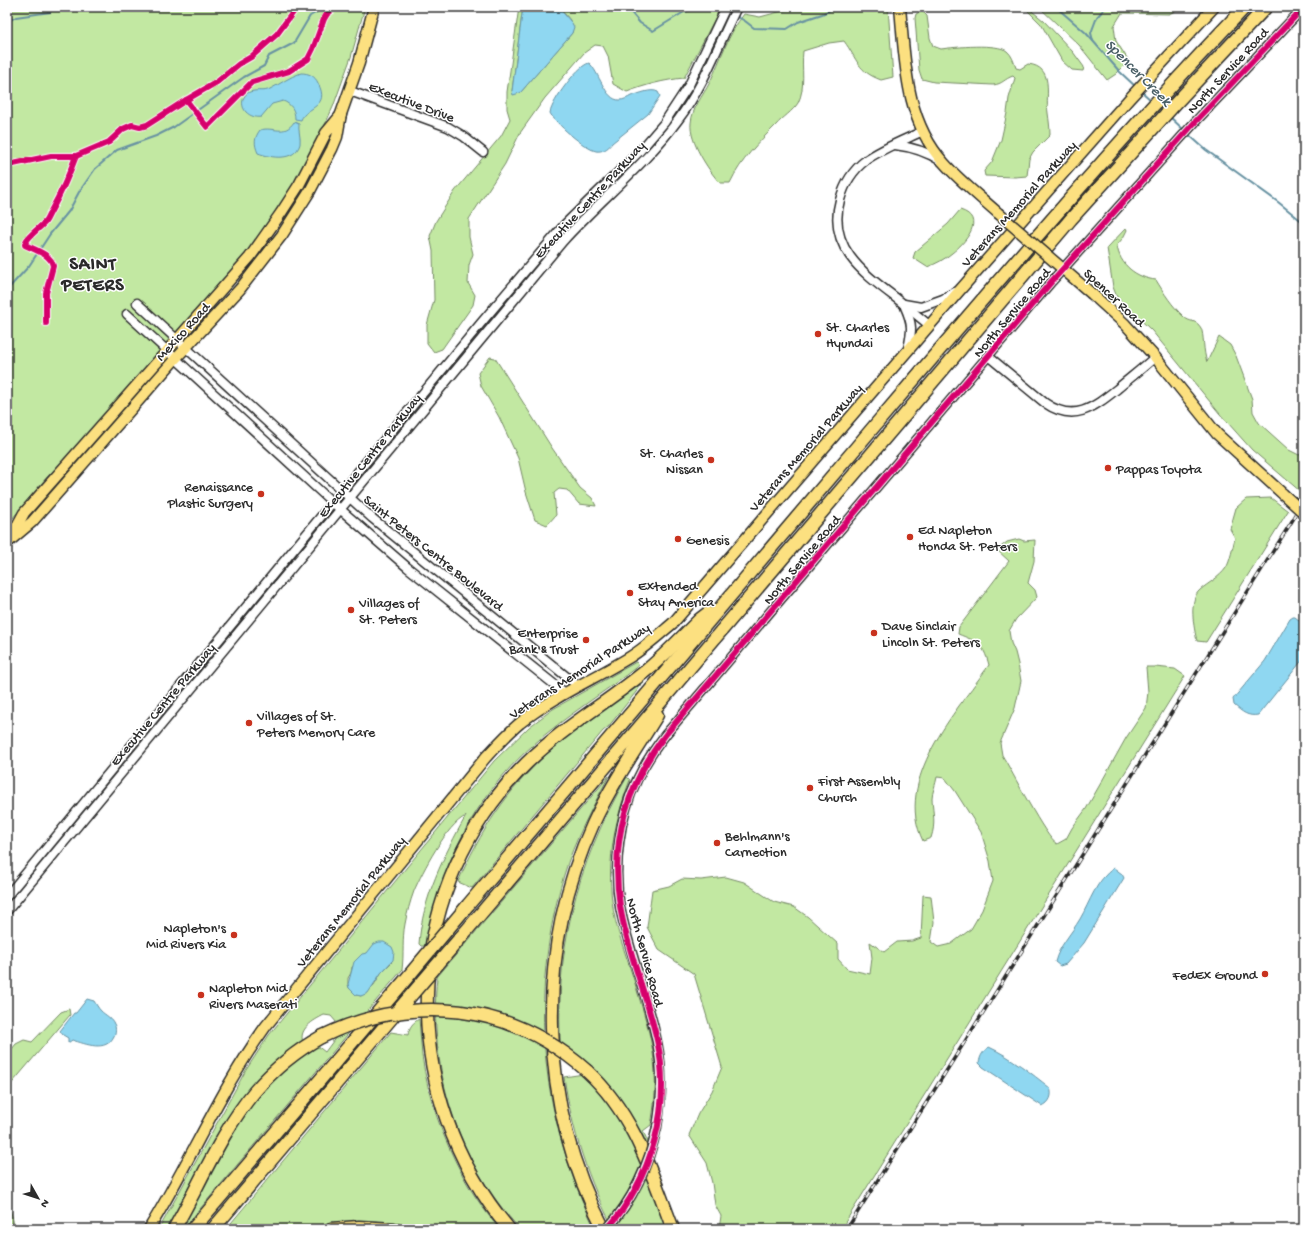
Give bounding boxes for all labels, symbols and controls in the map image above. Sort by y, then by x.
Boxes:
street label: North Service Road [1185,24,1274,118]
water label: Spencer Creek [1101,36,1175,111]
street label: Executive Drive [366,79,457,128]
street label: Executive Centre Parkway [532,138,650,263]
street label: Veterans Memorial Parkway [958,138,1081,272]
district label: SAINT PETERS [60,255,125,297]
street label: North Service Road [971,264,1056,362]
street label: Spencer Road [1079,266,1149,333]
street label: Mexico Road [153,298,216,366]
place label: St. Charles Hyundai [826,320,890,353]
marker: St. Charles Hyundai [813,329,823,339]
street label: Veterans Memorial Parkway [746,381,867,517]
street label: Executive Centre Parkway [316,391,426,522]
place label: St. Charles Nissan [640,446,704,479]
marker: St. Charles Nissan [706,455,716,465]
place label: Pappas Toyota [1115,462,1203,479]
marker: Pappas Toyota [1103,463,1113,473]
place label: Renaissance Plastic Surgery [166,480,254,513]
marker: Renaissance Plastic Surgery [256,489,266,499]
street label: Saint Peters Centre Boulevard [359,492,507,617]
street label: North Service Road [761,511,846,609]
place label: Ed Napleton Honda St. Peters [918,523,1018,556]
marker: Ed Napleton Honda St. Peters [905,532,915,542]
place label: Genesis [686,533,730,550]
marker: Genesis [673,534,683,544]
place label: Extended Stay America [638,579,715,612]
marker: Extended Stay America [625,588,635,598]
place label: Villages of St. Peters [358,596,421,629]
marker: Villages of St. Peters [346,605,356,615]
place label: Dave Sinclair Lincoln St. Peters [881,619,981,652]
street label: Veterans Memorial Parkway [506,620,654,725]
place label: Enterprise Bank & Trust [508,626,579,659]
marker: Dave Sinclair Lincoln St. Peters [869,628,879,638]
marker: Enterprise Bank & Trust [581,635,591,645]
street label: Executive Centre Parkway [108,641,220,770]
place label: Villages of St. Peters Memory Care [256,709,376,742]
marker: Villages of St. Peters Memory Care [244,718,254,728]
place label: First Assembly Church [817,774,901,807]
marker: First Assembly Church [805,783,815,793]
place label: Behlmann's Carnection [724,829,791,862]
street label: Veterans Memorial Parkway [293,833,410,973]
marker: Behlmann's Carnection [712,838,722,848]
street label: North Service Road [621,897,667,1011]
place label: Napleton's Mid Rivers Kia [146,921,227,954]
marker: Napleton's Mid Rivers Kia [229,930,239,940]
place label: FedEx Ground [1172,968,1259,985]
marker: FedEx Ground [1260,969,1270,979]
place label: Napleton Mid Rivers Maserati [209,981,298,1014]
marker: Napleton Mid Rivers Maserati [196,990,206,1000]
north arrow [18,1178,58,1218]
text: N [37,1196,51,1210]

